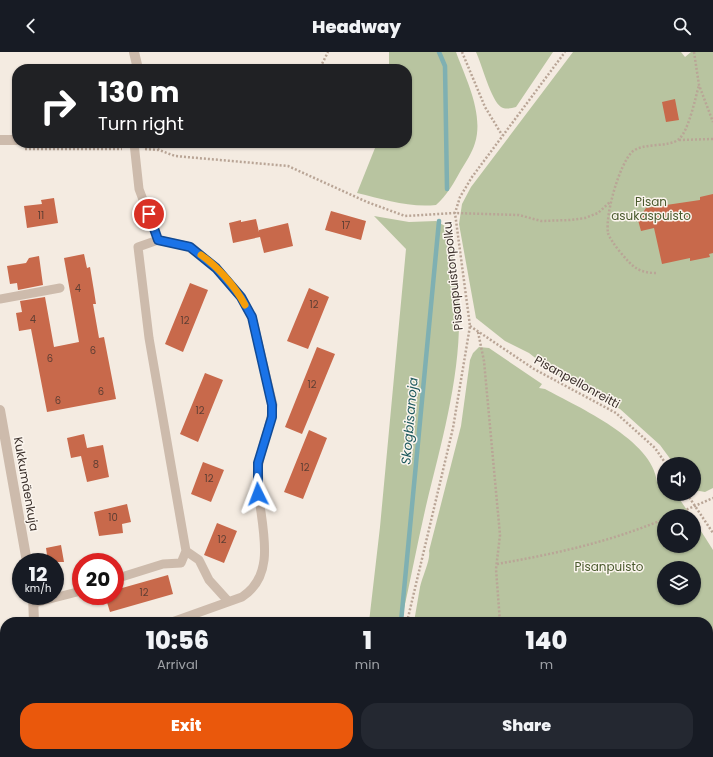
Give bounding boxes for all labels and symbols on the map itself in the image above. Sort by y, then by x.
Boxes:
park label: Pisan asukaspuisto [611,193,691,224]
pin [132,197,166,231]
house number: 11 [38,208,44,223]
house number: 17 [342,218,351,233]
street label: Pisanpuistonpolku [438,221,467,331]
house number: 4 [75,281,81,296]
house number: 12 [310,297,319,312]
house number: 4 [30,312,36,327]
house number: 12 [181,313,190,328]
house number: 6 [90,343,96,358]
house number: 6 [47,351,53,366]
street label: Pisanpellonreitti [531,351,623,412]
water label: Skogbisanoja [396,376,423,466]
house number: 12 [308,377,317,392]
house number: 6 [98,384,104,399]
house number: 6 [55,393,61,408]
house number: 12 [196,403,205,418]
street label: Kukkumäenkuja [10,435,43,532]
house number: 8 [93,457,99,472]
house number: 12 [301,460,310,475]
house number: 12 [205,471,214,486]
position arrow [237,473,279,515]
house number: 10 [108,510,118,525]
house number: 12 [218,532,227,547]
speed limit sign: 20 [72,553,124,605]
park label: Pisanpuisto [574,558,644,575]
house number: 12 [140,585,149,600]

